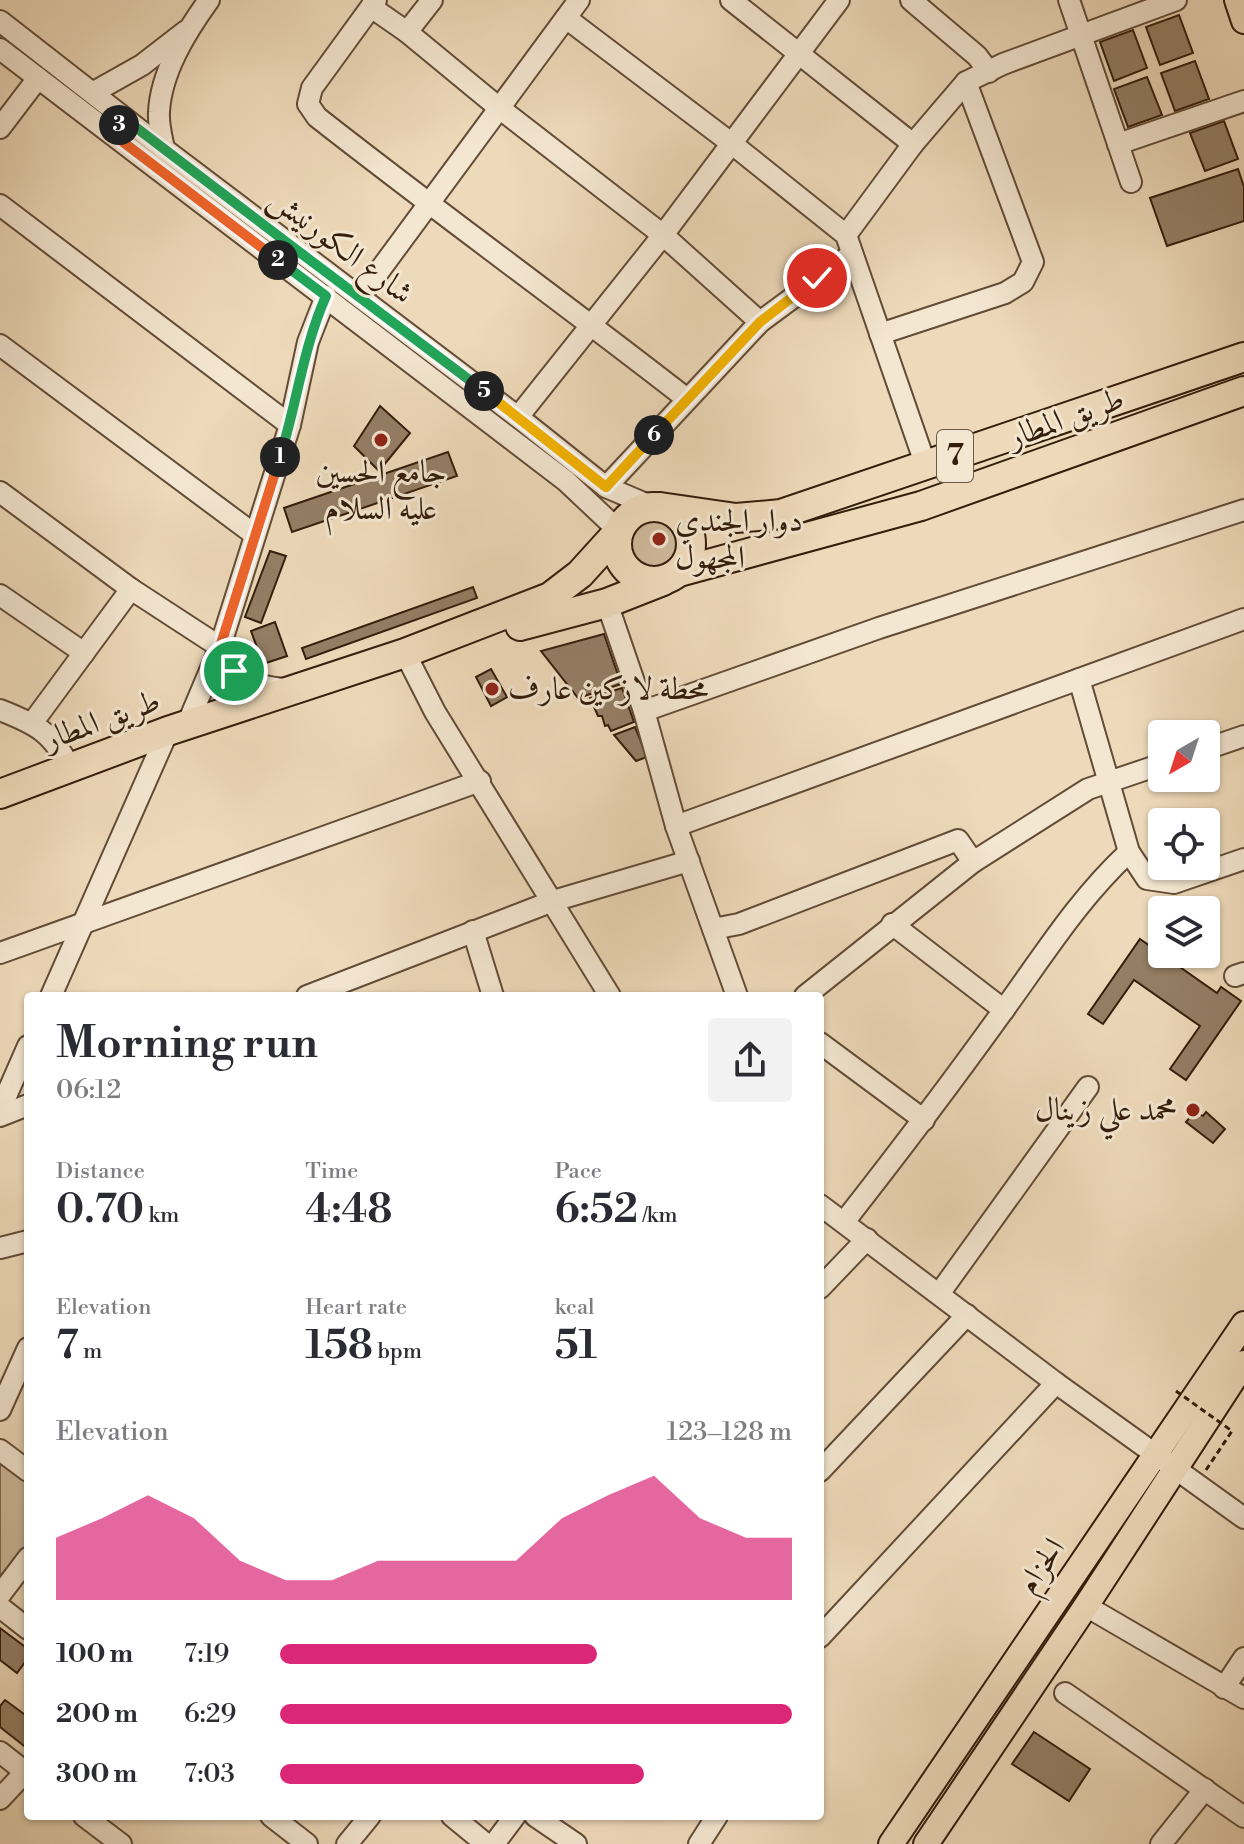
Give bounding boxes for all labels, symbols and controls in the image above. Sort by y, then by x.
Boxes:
pin: 3 [99,105,139,145]
text: 3 [112,111,126,138]
street label: شارع الكورنيش [257,179,421,318]
pin: 2 [258,240,298,280]
pin [783,244,851,312]
text: 2 [271,246,285,273]
icon: check [795,256,839,300]
pin: 5 [464,371,504,411]
text: 5 [477,377,491,404]
street label: طريق المطار [999,378,1130,459]
pin: 6 [634,415,674,455]
text: 6 [647,421,661,448]
road number: 7 [937,430,973,482]
marker: جامع الحسين عليه السلام [372,431,390,449]
pin: 1 [260,437,300,477]
text: 1 [275,443,285,470]
place label: جامع الحسين عليه السلام [315,452,447,536]
place label: دوار الجندي المجهول [675,501,803,578]
marker: دوار الجندي المجهول [650,530,668,548]
pin [200,637,268,705]
icon: arrive [212,649,256,693]
place label: محطة لازكين عارف [508,669,708,709]
street label: طريق المطار [35,680,166,761]
marker: محطة لازكين عارف [483,680,501,698]
north arrow [1148,720,1220,792]
map controls [1148,720,1220,968]
button: locate [1148,808,1220,880]
button: layers [1148,896,1220,968]
text: Morning run [56,1016,318,1071]
button: share [708,1018,792,1102]
text: 06:12 [56,1074,121,1106]
place label: محمد علي زينال [1035,1090,1177,1140]
marker: محمد علي زينال [1184,1101,1202,1119]
text: Distance [56,1158,145,1185]
text: Time [305,1158,358,1185]
text: Pace [555,1158,602,1185]
text: 0.70 [56,1185,144,1235]
text: 4:48 [305,1185,392,1235]
text: 6:52 [555,1185,638,1235]
text: km [144,1202,179,1229]
text: /km [638,1202,678,1229]
text: Elevation [56,1294,151,1321]
text: Heart rate [305,1294,407,1321]
text: kcal [555,1294,595,1321]
text: 7 [56,1321,78,1371]
text: 158 [305,1321,373,1371]
text: 51 [555,1321,597,1371]
text: m [78,1338,102,1365]
text: bpm [373,1338,422,1365]
text: Elevation [56,1416,169,1448]
text: 123–128 m [666,1416,792,1448]
street label: الحزام [1008,1530,1080,1606]
text: 100 m [56,1638,133,1670]
text: 7:19 [184,1638,229,1670]
text: 200 m [56,1698,138,1730]
text: 6:29 [184,1698,236,1730]
text: 300 m [56,1758,137,1790]
text: 7:03 [184,1758,235,1790]

